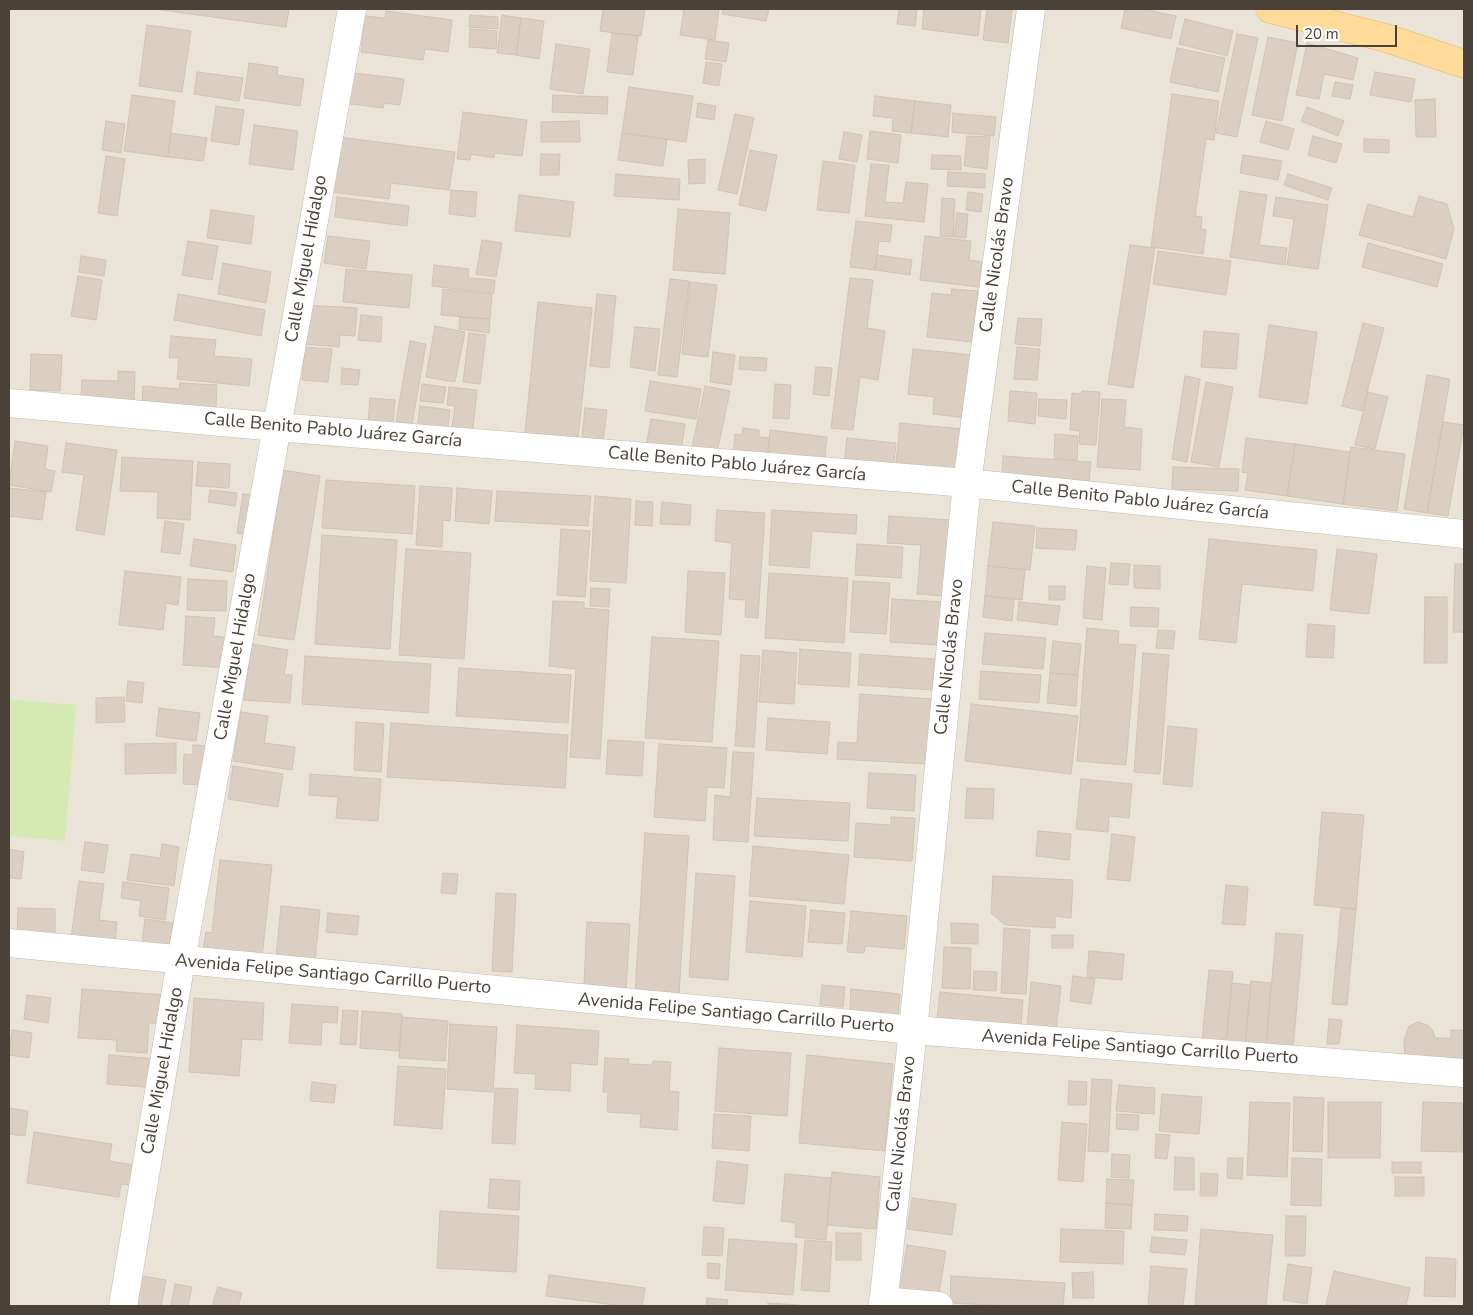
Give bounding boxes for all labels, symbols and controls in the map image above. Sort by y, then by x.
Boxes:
scale bar [1298,15,1399,47]
text: 20 m [1304,24,1339,44]
street label: Calle Miguel Hidalgo [282,174,332,344]
street label: Calle Nicolás Bravo [976,176,1020,334]
street label: Calle Benito Pablo Juárez García [203,409,463,453]
street label: Calle Benito Pablo Juárez García [607,443,867,487]
street label: Calle Benito Pablo Juárez García [1010,477,1270,525]
street label: Calle Miguel Hidalgo [211,572,261,742]
street label: Calle Nicolás Bravo [931,578,969,736]
street label: Avenida Felipe Santiago Carrillo Puerto [174,950,492,1000]
street label: Calle Miguel Hidalgo [138,986,188,1156]
street label: Avenida Felipe Santiago Carrillo Puerto [577,989,895,1039]
street label: Avenida Felipe Santiago Carrillo Puerto [981,1026,1299,1070]
street label: Calle Nicolás Bravo [883,1055,921,1213]

